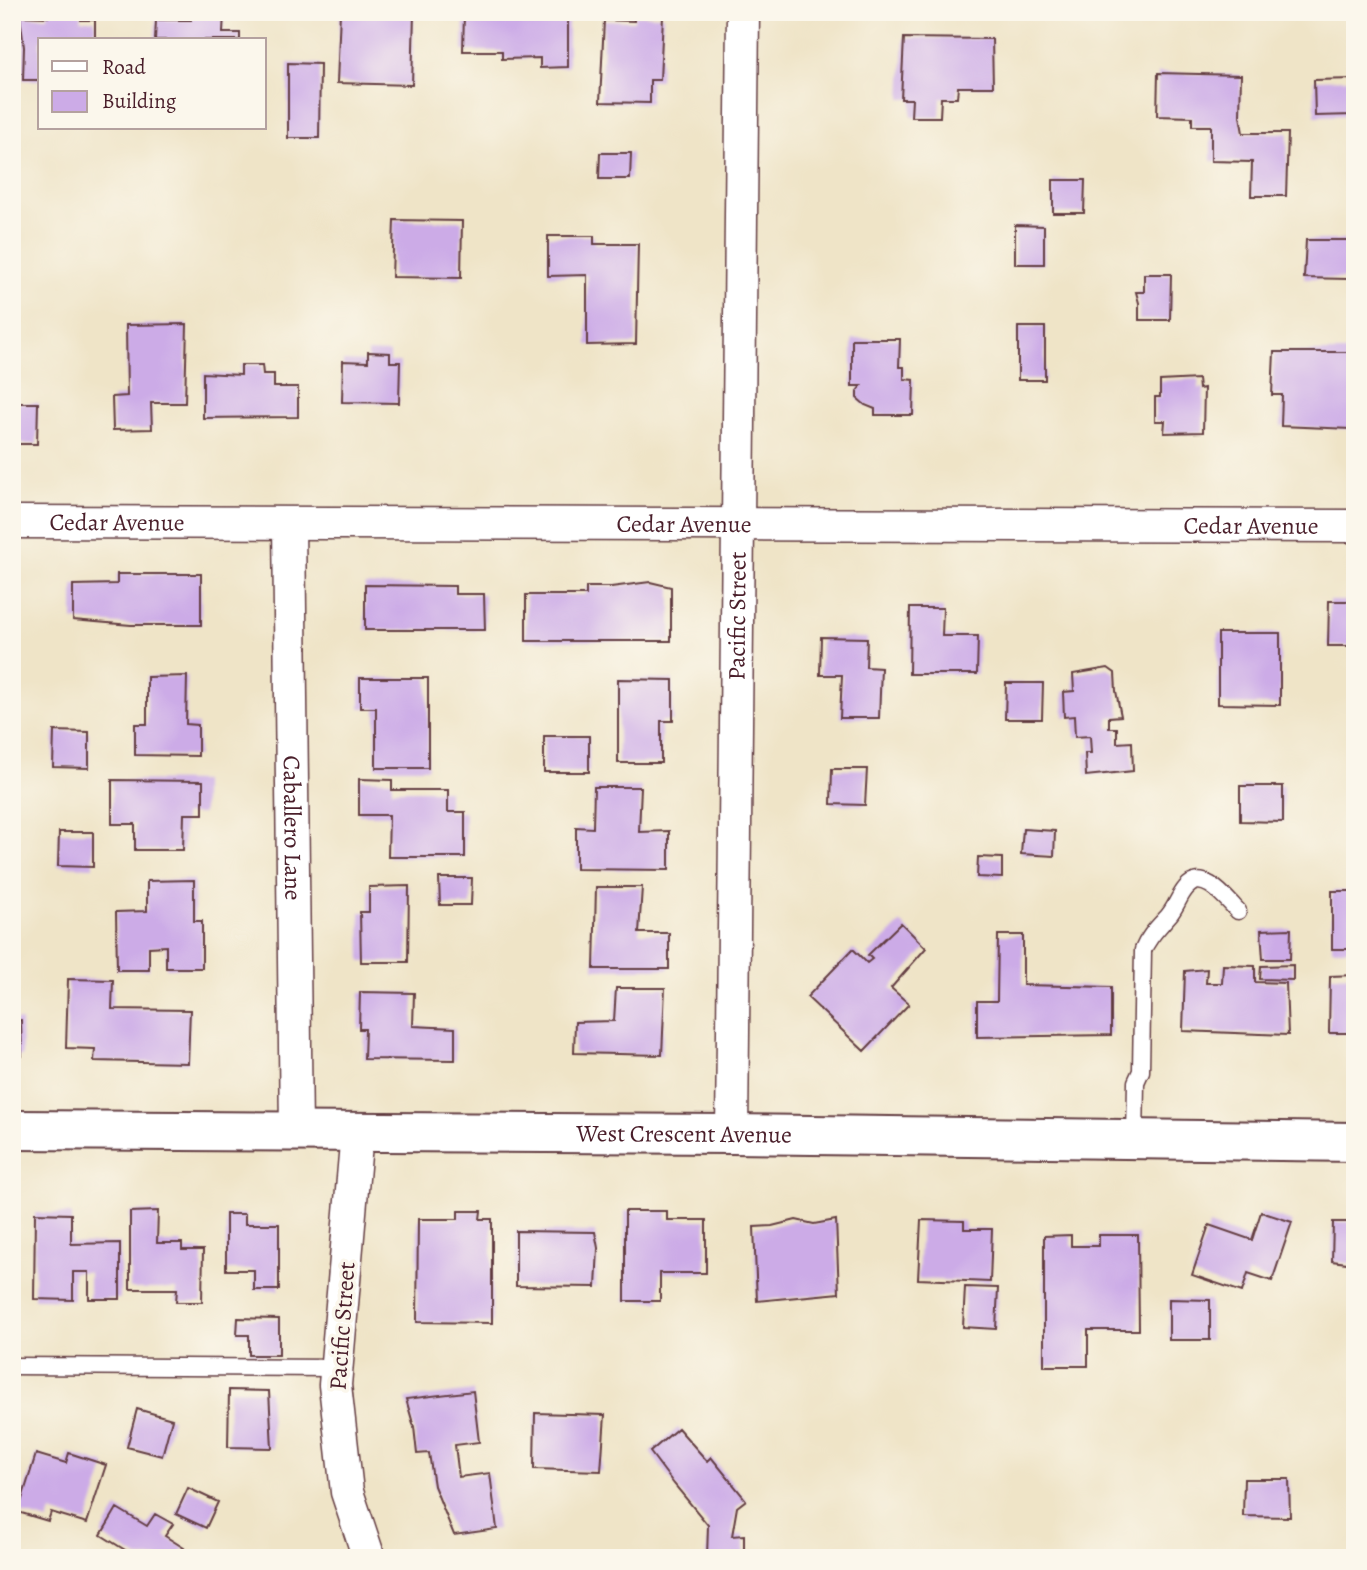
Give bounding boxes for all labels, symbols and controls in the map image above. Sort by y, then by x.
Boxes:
legend [38,38,266,130]
text: Road [102,53,146,81]
text: Building [102,87,177,115]
street label: Cedar Avenue [50,506,184,539]
street label: Cedar Avenue [617,508,751,540]
street label: Cedar Avenue [1184,509,1318,542]
street label: Pacific Street [720,551,754,681]
street label: Caballero Lane [276,755,309,901]
street label: West Crescent Avenue [575,1117,792,1151]
street label: Pacific Street [322,1261,362,1391]

